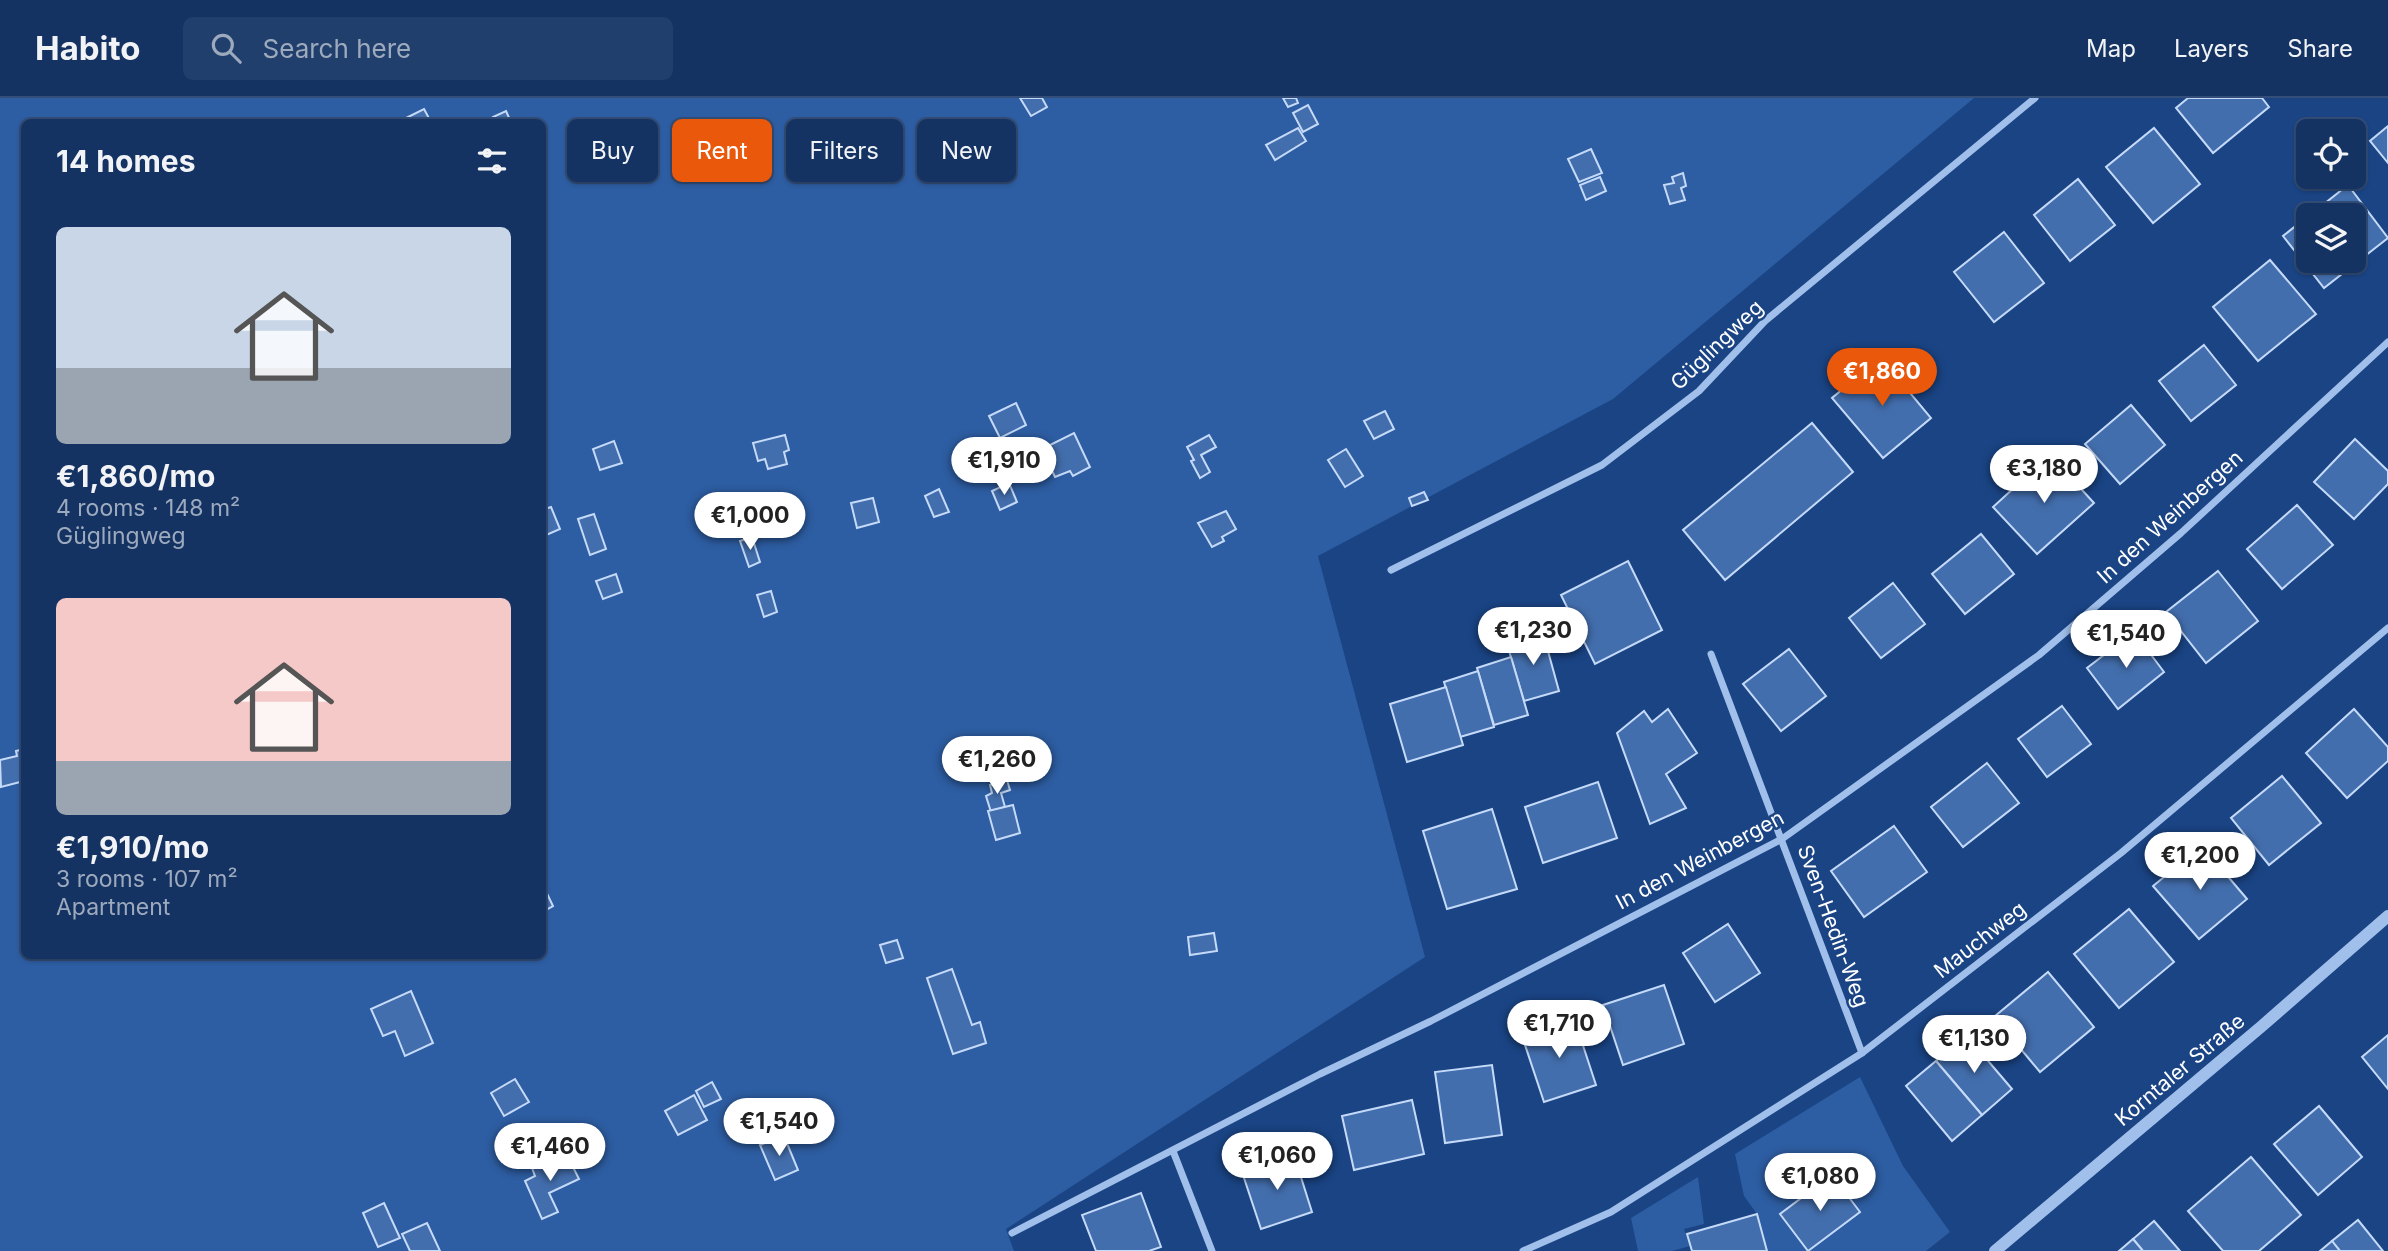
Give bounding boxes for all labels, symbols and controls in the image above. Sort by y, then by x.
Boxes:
search box [183,17,673,80]
text: Habito [35,28,141,68]
icon: search [207,29,245,67]
text: Search here [263,33,411,64]
text: Map [2086,34,2136,63]
text: Layers [2174,34,2249,63]
text: Share [2287,34,2353,63]
chip: Buy [567,119,658,182]
chip: Rent [672,119,772,182]
chip: Filters [786,119,903,182]
chip: New [917,119,1016,182]
map controls [2296,119,2366,273]
button: locate [2296,119,2366,189]
icon: filters [473,142,511,180]
text: 14 homes [56,143,195,179]
button: layers [2296,203,2366,273]
icon: home [221,273,347,399]
street label: Güglingweg [1665,295,1768,395]
pin: €1,860 [1825,348,1939,408]
text: €1,860 [1843,357,1921,385]
pin: €1,910 [947,438,1061,497]
street label: In den Weinbergen [2092,445,2247,588]
text: €1,910 [967,446,1041,474]
pin: €3,180 [1987,446,2101,505]
text: €3,180 [2006,454,2082,482]
text: €1,860/mo [56,458,215,494]
pin: €1,000 [693,492,807,552]
text: 4 rooms · 148 m² [56,494,240,522]
text: €1,000 [710,501,790,529]
text: Güglingweg [56,522,186,550]
pin: €1,230 [1476,608,1590,667]
pin: €1,540 [2069,610,2183,670]
text: €1,230 [1494,616,1572,644]
text: €1,540 [2087,619,2165,647]
icon: home [221,644,347,770]
pin: €1,260 [940,736,1054,796]
text: €1,260 [958,745,1036,773]
street label: In den Weinbergen [1611,805,1788,914]
text: €1,910/mo [56,829,209,865]
pin: €1,200 [2143,832,2257,892]
street label: Sven-Hedin-Weg [1793,841,1874,1010]
text: €1,200 [2161,841,2239,869]
text: 3 rooms · 107 m² [56,865,238,893]
text: Apartment [56,893,170,921]
street label: Mauchweg [1929,896,2031,983]
pin: €1,710 [1502,1000,1616,1060]
street label: Korntaler Straße [2110,1008,2250,1131]
text: €1,710 [1523,1009,1595,1037]
pin: €1,130 [1917,1016,2031,1075]
text: €1,130 [1938,1024,2010,1052]
pin: €1,540 [722,1098,836,1158]
text: €1,540 [740,1107,818,1135]
pin: €1,460 [493,1124,607,1183]
text: €1,460 [510,1132,590,1160]
pin: €1,060 [1220,1132,1334,1192]
text: €1,060 [1238,1141,1316,1169]
pin: €1,080 [1763,1154,1877,1213]
text: €1,080 [1781,1162,1859,1190]

